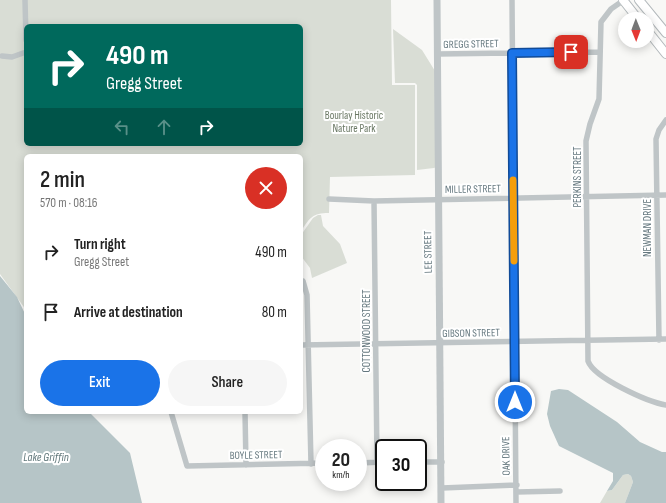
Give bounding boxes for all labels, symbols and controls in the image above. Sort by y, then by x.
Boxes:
north arrow [618,12,654,48]
map controls [618,12,654,48]
pin [554,35,588,69]
street label: GREGG STREET [443,37,499,51]
text: 490 m [106,39,169,72]
icon: right [40,40,92,92]
icon: arrive [560,41,582,63]
text: Gregg Street [106,73,182,94]
park label: Bourlay Historic Nature Park [325,109,383,135]
icon: left [111,116,133,138]
icon: ahead [153,116,175,138]
icon: right [195,116,217,138]
street label: PERKINS STREET [571,146,584,208]
text: 2 min [40,165,85,194]
button: close [245,167,287,209]
street label: MILLER STREET [445,182,502,196]
text: 570 m · 08:16 [40,195,97,211]
street label: NEWMAN DRIVE [641,199,654,257]
street label: LEE STREET [421,230,435,273]
text: Turn right [74,235,126,254]
icon: right [40,241,62,263]
text: 490 m [255,243,287,262]
text: Gregg Street [74,254,129,270]
street label: COTTONWOOD STREET [360,289,373,373]
icon: arrive [40,301,62,323]
text: Arrive at destination [74,303,183,322]
text: 80 m [262,303,287,322]
street label: GIBSON STREET [442,326,501,340]
button: Exit [40,360,160,406]
button: Share [168,360,287,406]
position arrow [494,381,536,423]
street label: OAK DRIVE [499,436,513,476]
speed limit sign: 30 [375,439,427,491]
street label: BOYLE STREET [229,448,283,462]
text: 20 [332,448,350,472]
water label: Lake Griffin [23,450,69,465]
text: km/h [332,469,350,481]

